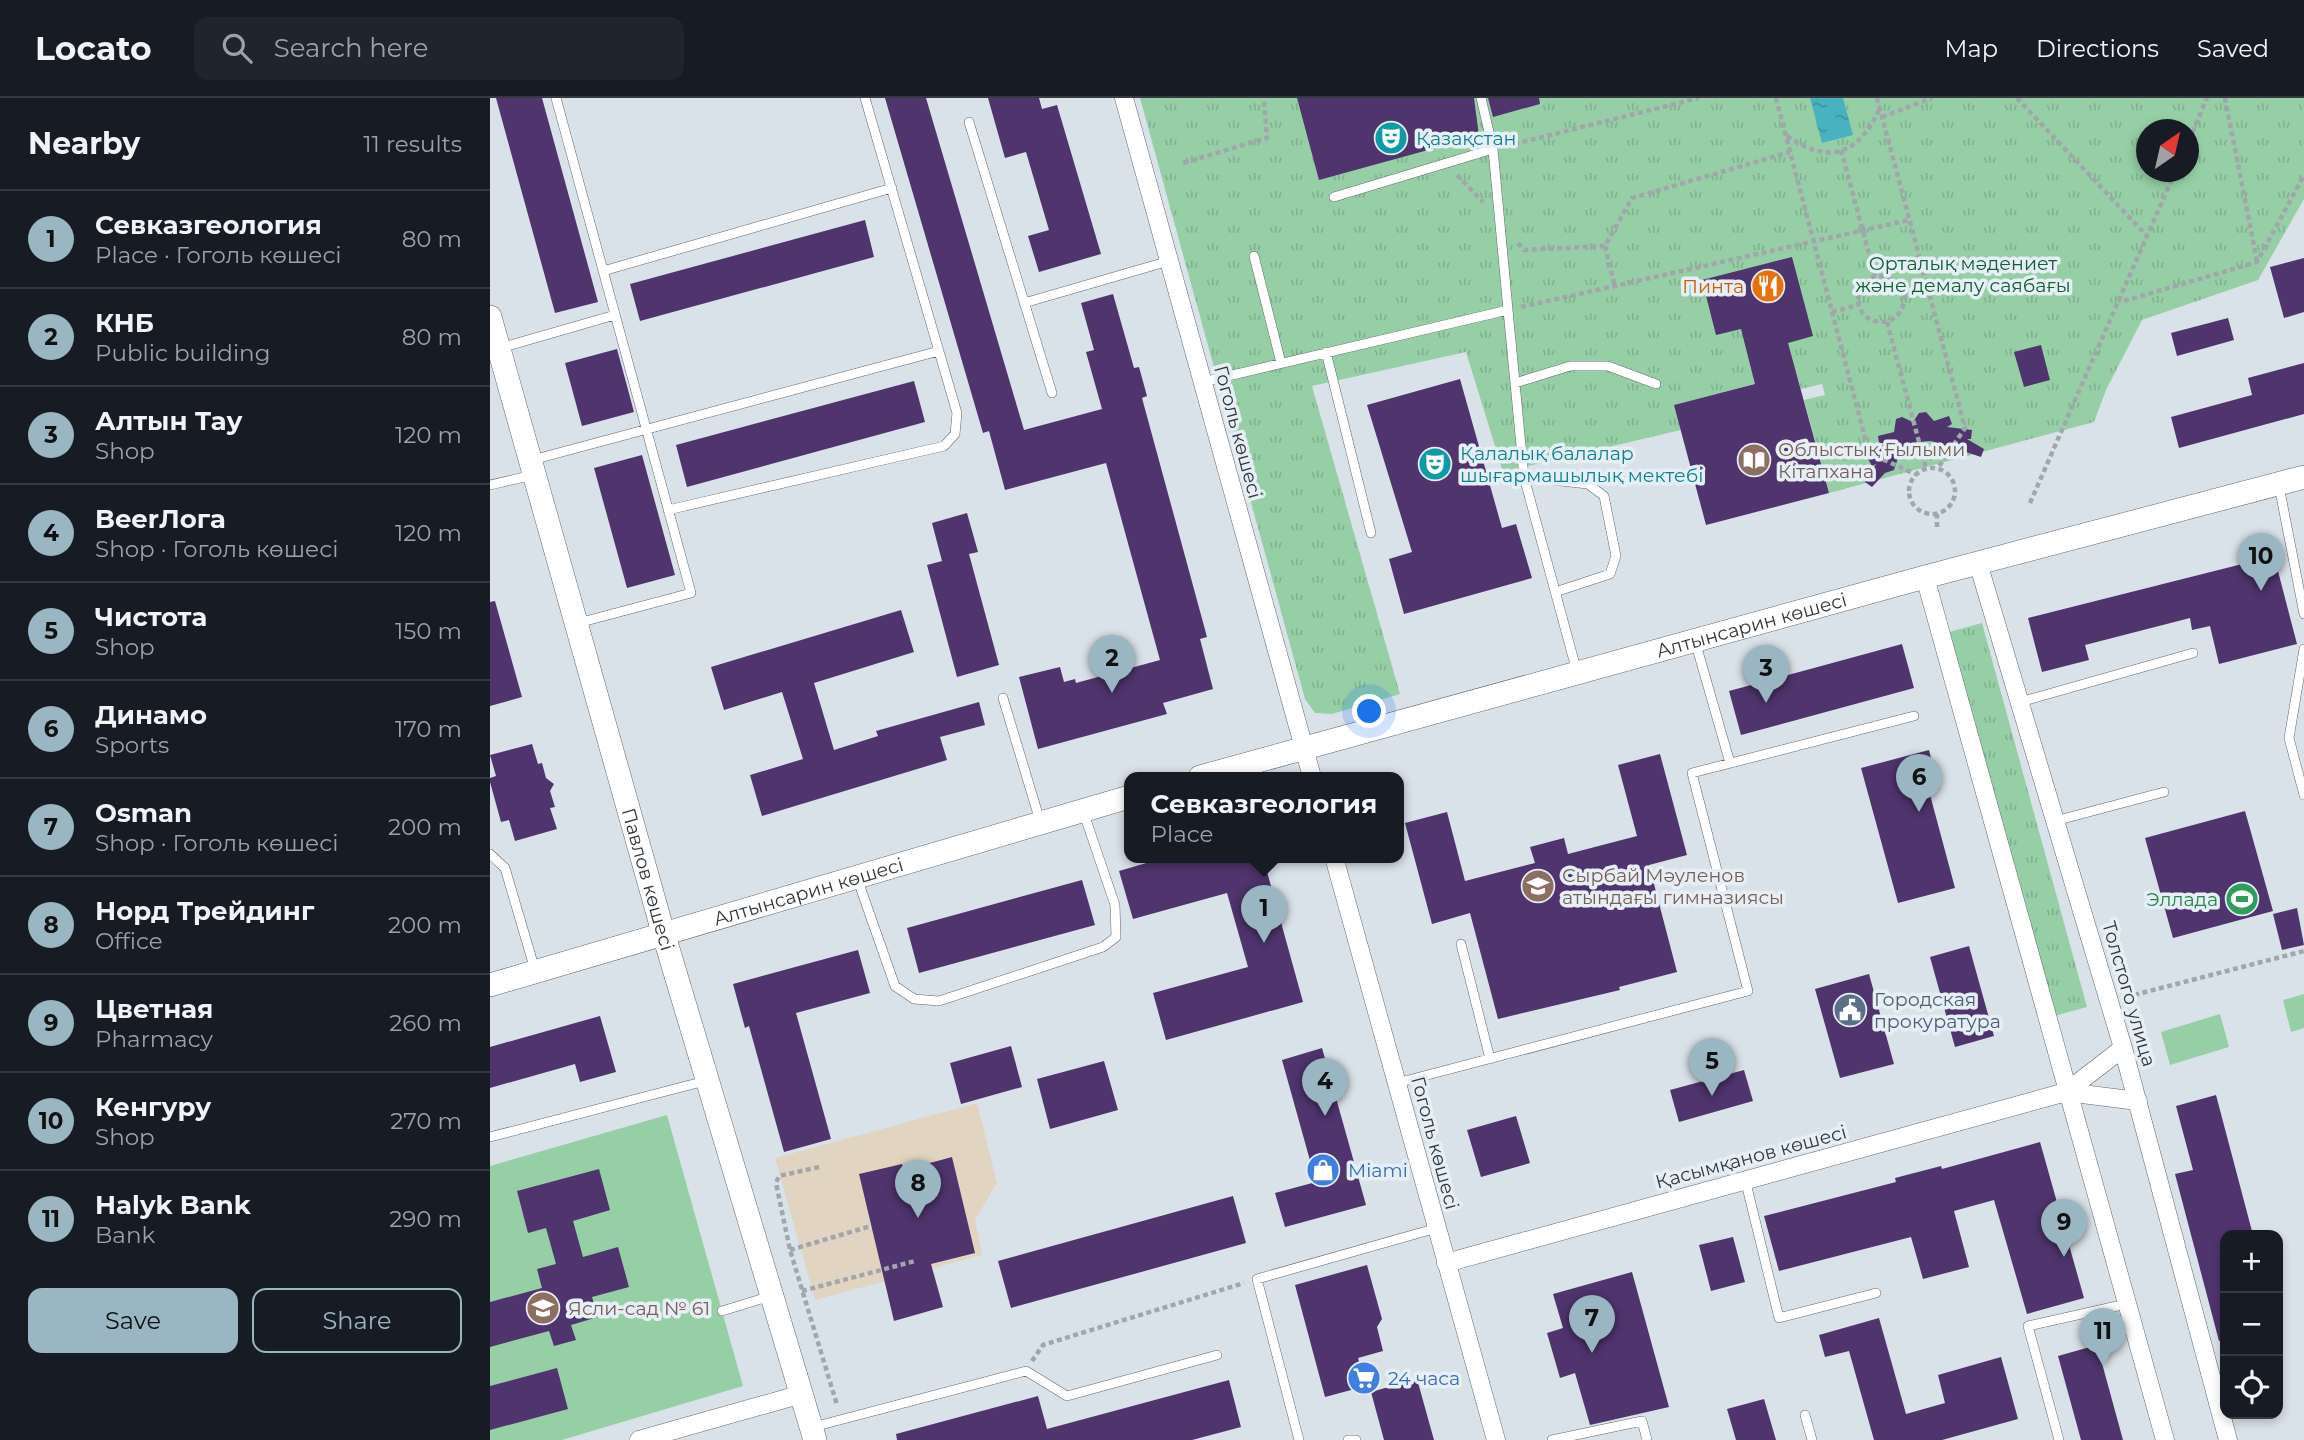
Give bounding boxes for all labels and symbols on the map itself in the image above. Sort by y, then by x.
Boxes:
theatre icon: Қазақстан [1372,119,1410,157]
north arrow [2136,119,2199,182]
place label: Қазақстан [1416,127,1516,150]
park label: Орталық мәдениет және демалу саябағы [1855,252,2071,297]
restaurant icon: Пинта [1749,267,1787,305]
place label: Пинта [1682,275,1744,298]
street label: Гоголь көшесі [1209,363,1267,501]
place label: Облыстық Ғылыми Кітапхана [1778,438,1965,483]
library icon: Облыстық Ғылыми Кітапхана [1735,441,1773,479]
place label: Қалалық балалар шығармашылық мектебі [1460,442,1703,487]
theatre icon: Қалалық балалар шығармашылық мектебі [1416,445,1454,483]
pin: 10 [2238,533,2284,591]
street label: Алтынсарин көшесі [1654,588,1849,662]
pin: 2 [1089,635,1135,693]
pin: 3 [1743,645,1789,703]
your location [1352,694,1386,728]
pin: 6 [1896,754,1942,812]
street label: Павлов көшесі [617,805,679,953]
street label: Алтынсарин көшесі [711,852,906,930]
place label: Сырбай Мәуленов атындағы гимназиясы [1562,864,1784,909]
school or university icon: Сырбай Мәуленов атындағы гимназиясы [1519,867,1557,905]
sports icon: Эллада [2223,880,2261,918]
pin: 1 [1241,885,1287,943]
place label: Эллада [2146,888,2218,911]
street label: Толстого улица [2097,919,2161,1069]
place label: Городская прокуратура [1874,988,2001,1033]
public building icon: Городская прокуратура [1831,991,1869,1029]
pin: 5 [1689,1038,1735,1096]
pin: 4 [1302,1058,1348,1116]
street label: Гоголь көшесі [1406,1074,1464,1212]
street label: Қасымқанов көшесі [1653,1120,1849,1194]
shop icon: Miami [1304,1151,1342,1189]
place label: Miami [1348,1159,1408,1182]
pin: 8 [895,1160,941,1218]
pin: 9 [2041,1199,2087,1257]
school or university icon: Ясли-сад № 61 [524,1289,562,1327]
pin: 7 [1569,1295,1615,1353]
place label: Ясли-сад № 61 [568,1297,710,1320]
pin: 11 [2080,1308,2126,1366]
supermarket icon: 24 часа [1345,1359,1383,1397]
place label: 24 часа [1388,1367,1460,1390]

